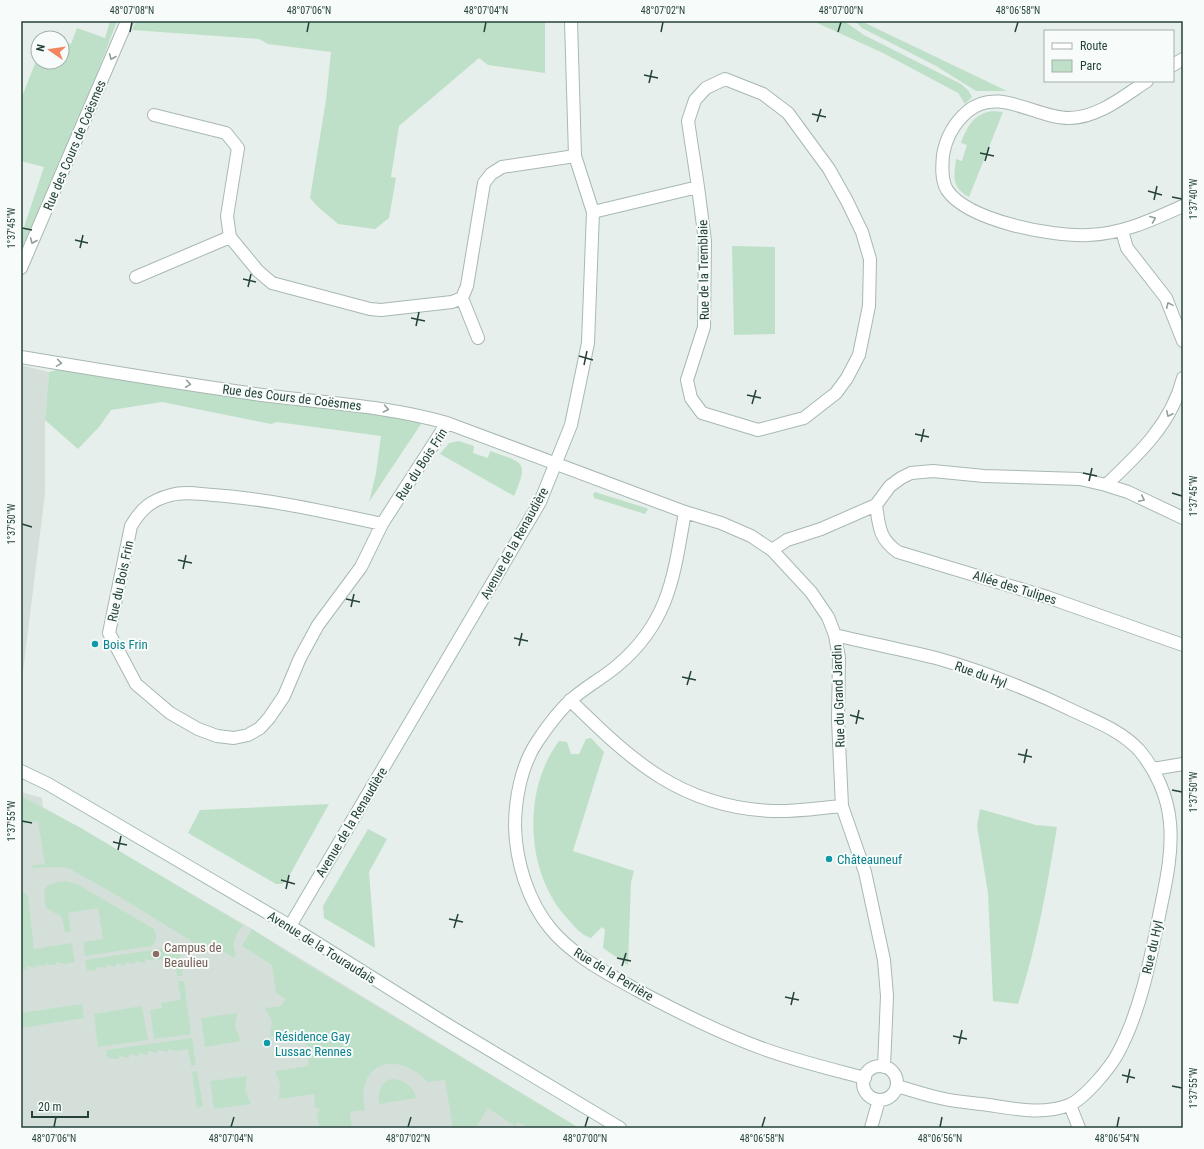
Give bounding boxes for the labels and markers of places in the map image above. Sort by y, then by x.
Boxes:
place label: Bois Frin [103,637,148,652]
marker: Bois Frin [90,639,100,649]
place label: Châteauneuf [837,852,902,867]
marker: Châteauneuf [824,854,834,864]
place label: Campus de Beaulieu [164,940,222,970]
marker: Campus de Beaulieu [151,949,161,959]
place label: Résidence Gay Lussac Rennes [275,1029,352,1059]
marker: Résidence Gay Lussac Rennes [262,1038,272,1048]

